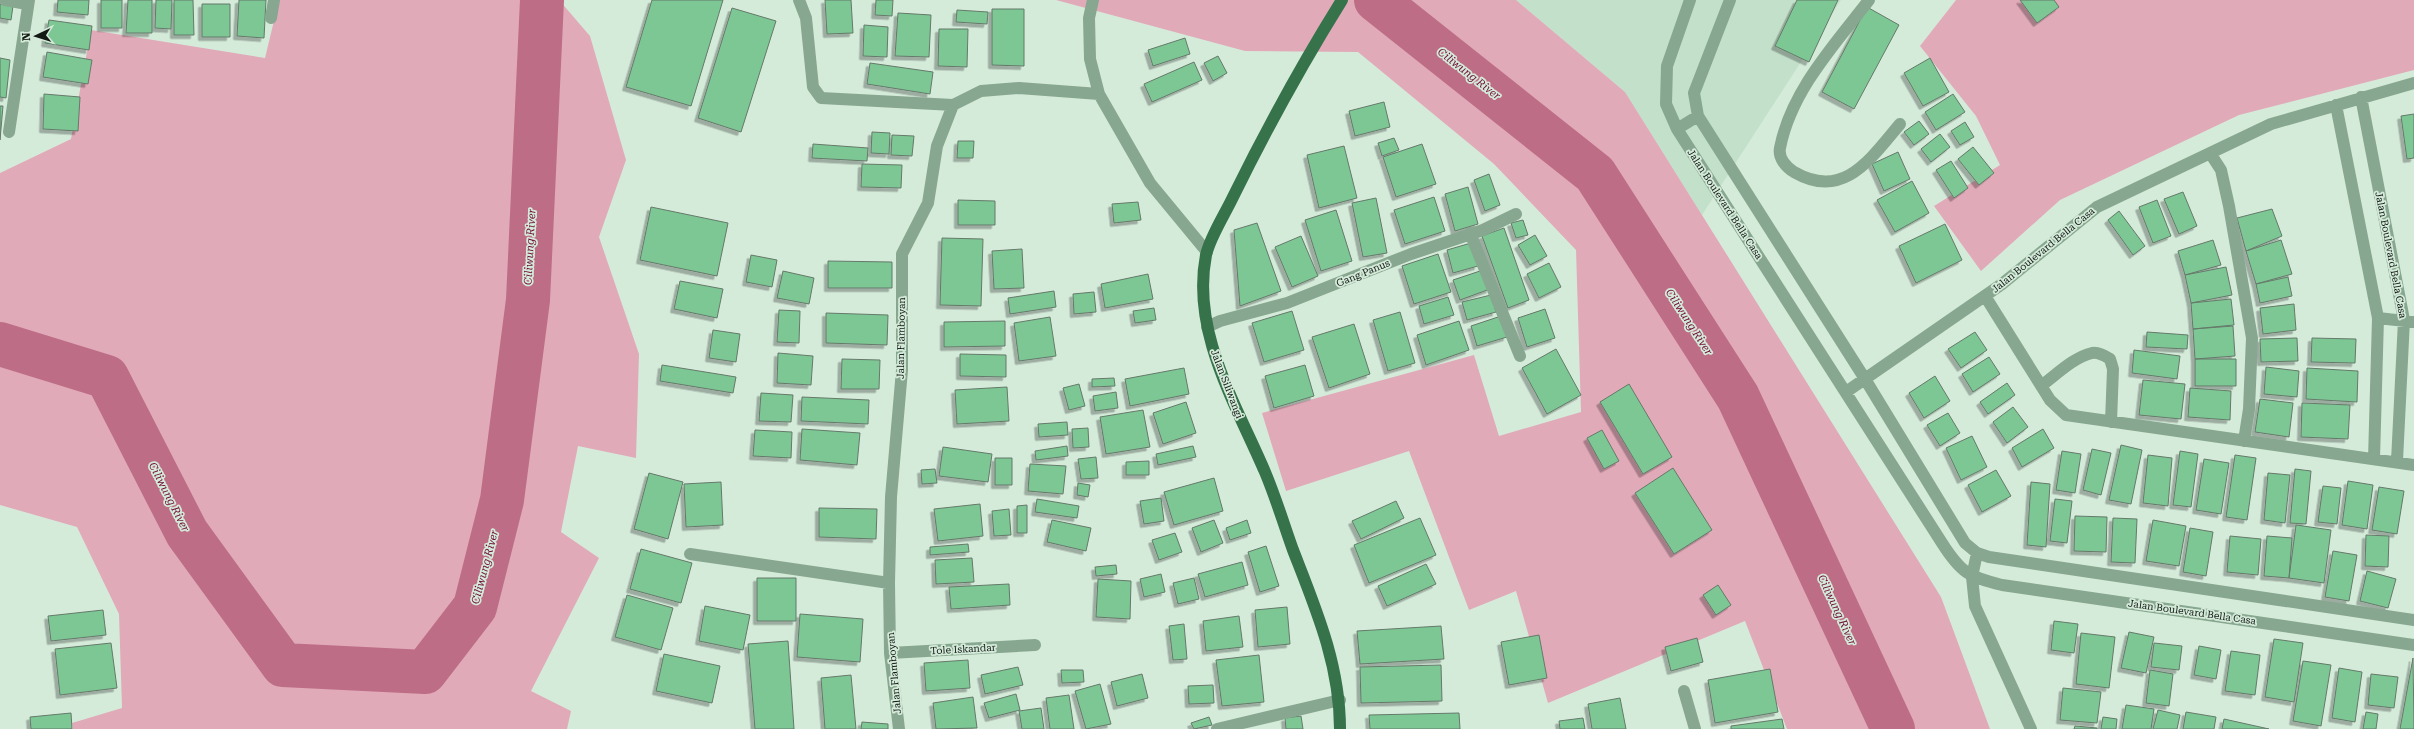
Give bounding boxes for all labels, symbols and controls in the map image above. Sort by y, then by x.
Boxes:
north arrow [16,16,56,56]
text: N [20,31,33,41]
water label: Ciliwung River [1435,45,1503,103]
street label: Jalan Boulevard Bella Casa [1685,147,1765,262]
street label: Jalan Boulevard Bella Casa [2373,191,2409,320]
street label: Jalan Boulevard Bella Casa [1989,205,2097,295]
water label: Ciliwung River [522,208,539,285]
street label: Gang Panus [1335,257,1392,289]
water label: Ciliwung River [1663,287,1715,358]
street label: Jalan Flamboyan [895,296,907,379]
street label: Jalan Siliwangi [1209,348,1245,420]
water label: Ciliwung River [146,460,192,534]
water label: Ciliwung River [469,528,501,605]
water label: Ciliwung River [1815,573,1859,648]
street label: Jalan Boulevard Bella Casa [2127,598,2257,626]
street label: Jalan Flamboyan [885,631,903,714]
street label: Tole Iskandar [930,642,996,656]

